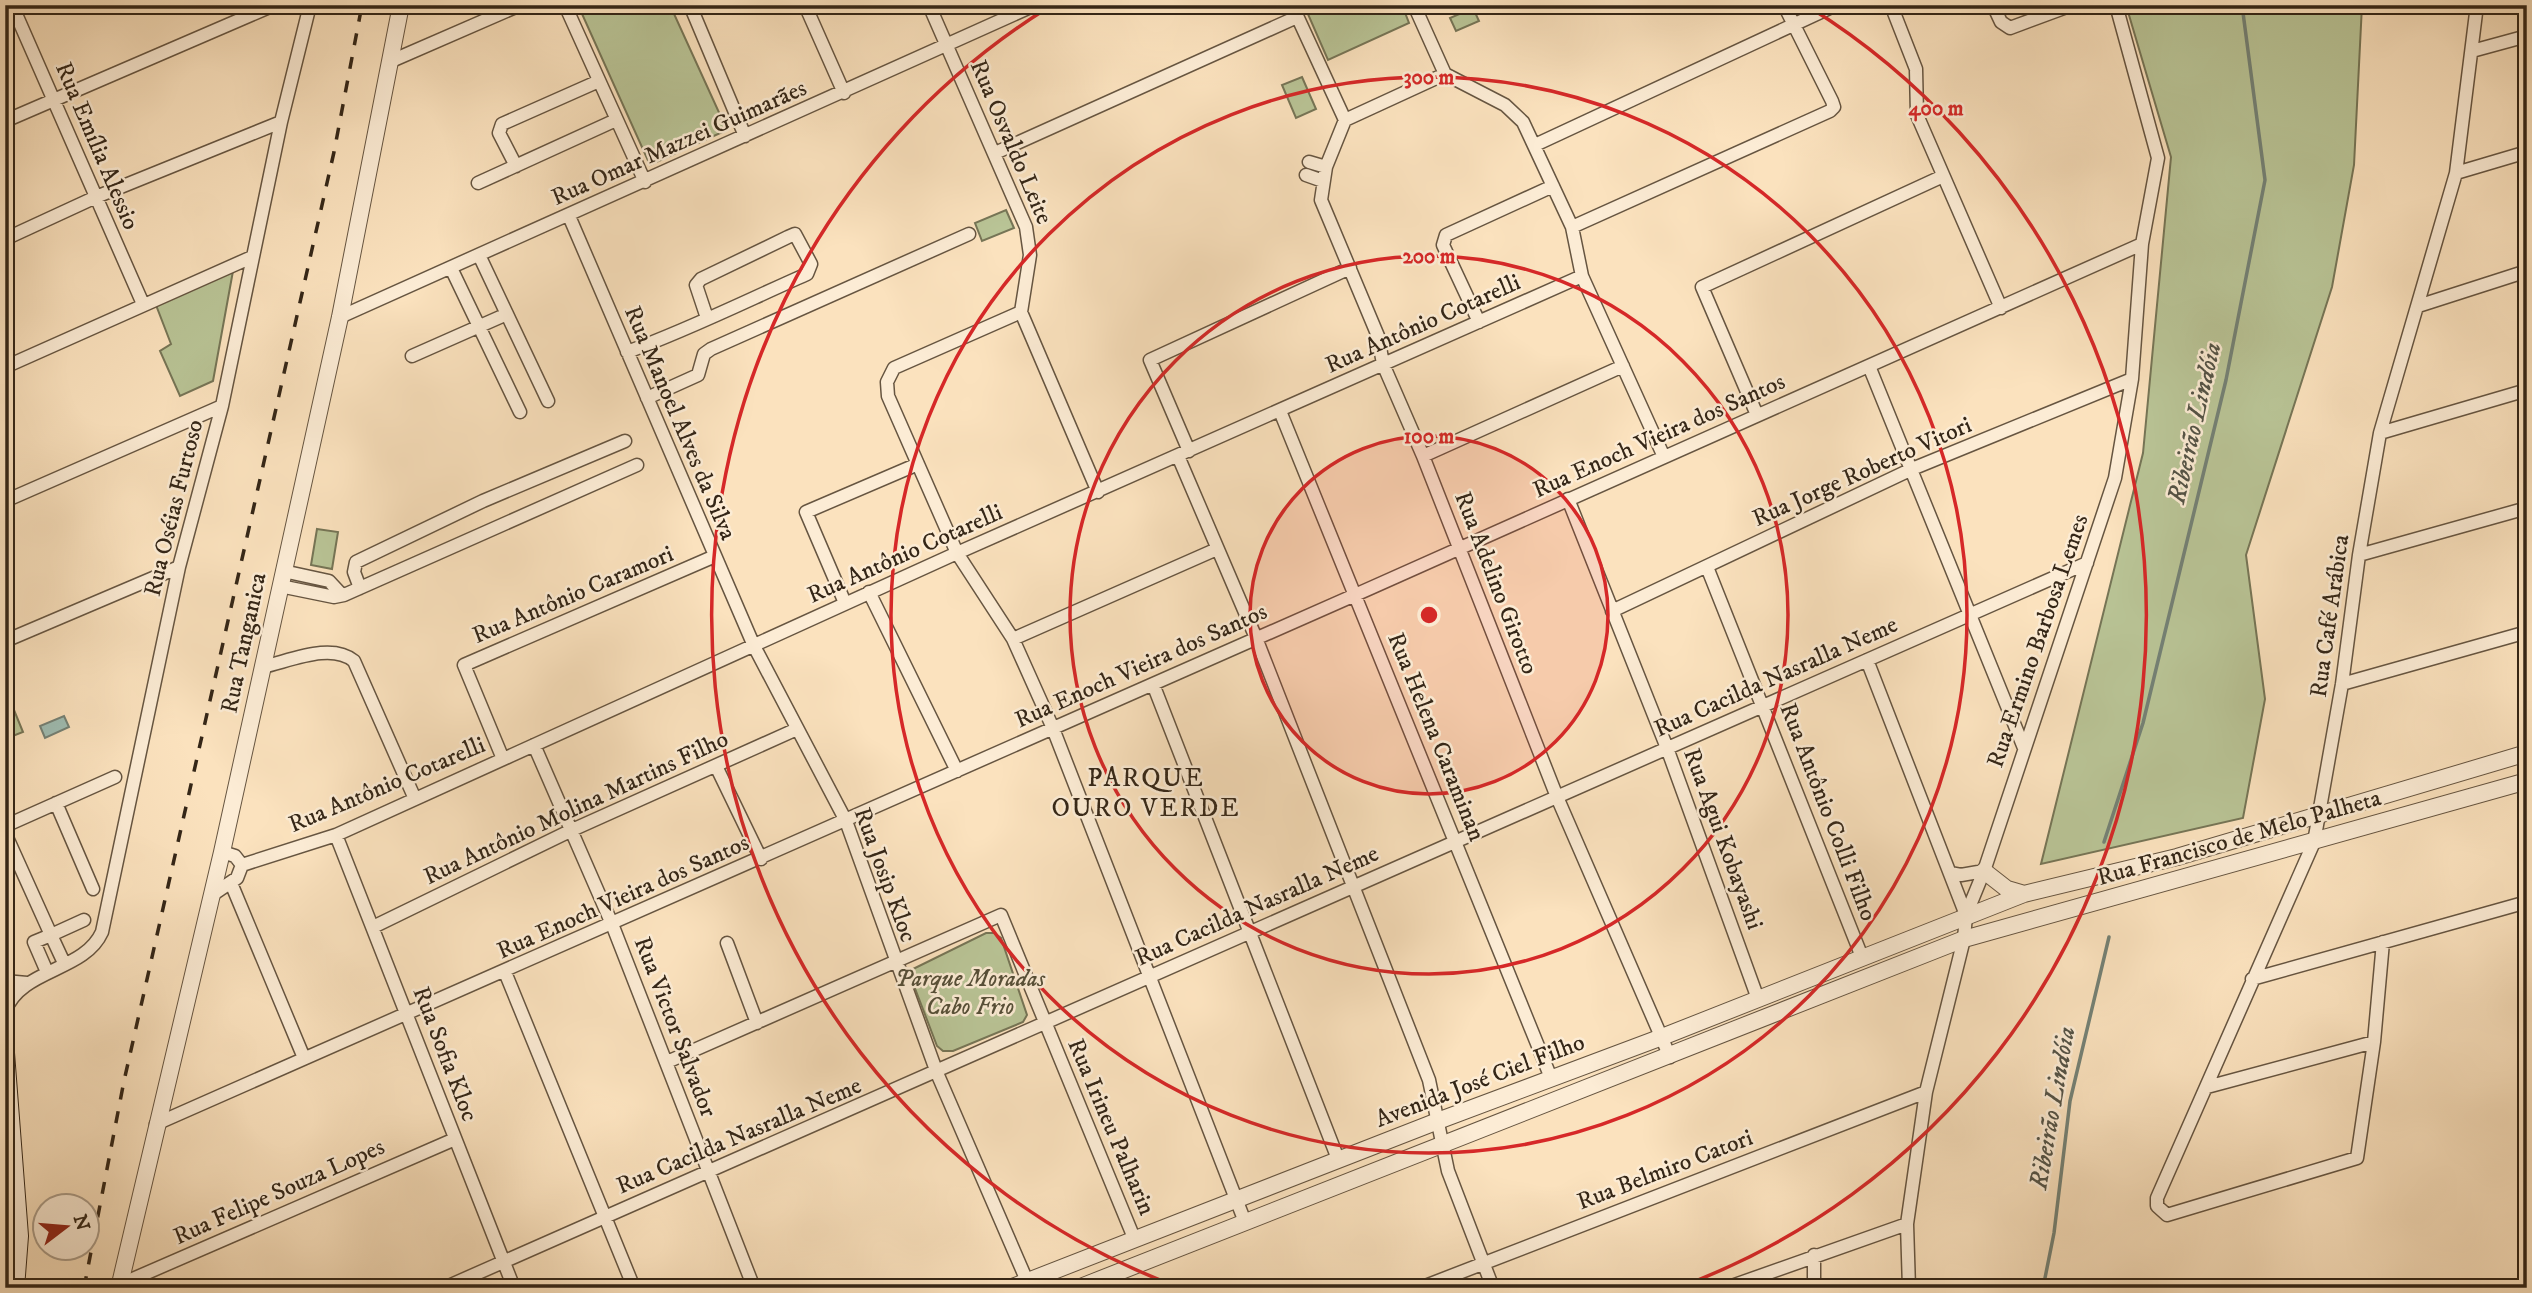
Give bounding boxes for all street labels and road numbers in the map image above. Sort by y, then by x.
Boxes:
street label: Rua Osvaldo Leite [963,55,1059,229]
street label: Rua Emília Alessio [48,58,146,234]
street label: Rua Omar Mazzei Guimarães [547,73,811,213]
street label: Rua Antônio Cotarelli [1321,267,1525,381]
street label: Rua Manoel Alves da Silva [617,302,743,545]
street label: Rua Enoch Vieira dos Santos [1528,367,1790,505]
street label: Rua Jorge Roberto Vitori [1748,410,1976,534]
street label: Rua Oséias Furtoso [138,417,210,599]
street label: Rua Adelino Girotto [1447,487,1545,679]
street label: Rua Antônio Cotarelli [803,497,1007,611]
street label: Rua Ermino Barbosa Lemes [1981,510,2095,772]
street label: Rua Café Arábica [2304,532,2356,699]
street label: Rua Antônio Caramori [468,539,678,651]
street label: Rua Tanganica [214,569,274,716]
street label: Rua Enoch Vieira dos Santos [1010,597,1272,735]
street label: Rua Cacilda Nasralla Neme [1650,610,1902,744]
street label: Rua Helena Caraminan [1380,628,1492,846]
street label: Rua Antônio Colli Filho [1773,699,1883,925]
street label: Rua Antônio Molina Martins Filho [419,724,733,892]
street label: Rua Antônio Cotarelli [284,730,490,840]
street label: Rua Agui Kobayashi [1676,744,1770,934]
street label: Rua Francisco de Melo Palheta [2094,783,2385,893]
street label: Rua Josip Kloc [847,804,923,946]
street label: Rua Enoch Vieira dos Santos [492,828,754,966]
street label: Rua Cacilda Nasralla Neme [1131,839,1383,973]
street label: Rua Victor Salvador [627,933,723,1122]
street label: Rua Sofia Kloc [406,982,484,1126]
street label: Avenida José Ciel Filho [1371,1027,1589,1135]
street label: Rua Irineu Palharin [1060,1034,1162,1220]
street label: Rua Cacilda Nasralla Neme [612,1071,866,1201]
street label: Rua Belmiro Catori [1573,1123,1757,1217]
street label: Rua Felipe Souza Lopes [169,1132,389,1252]

